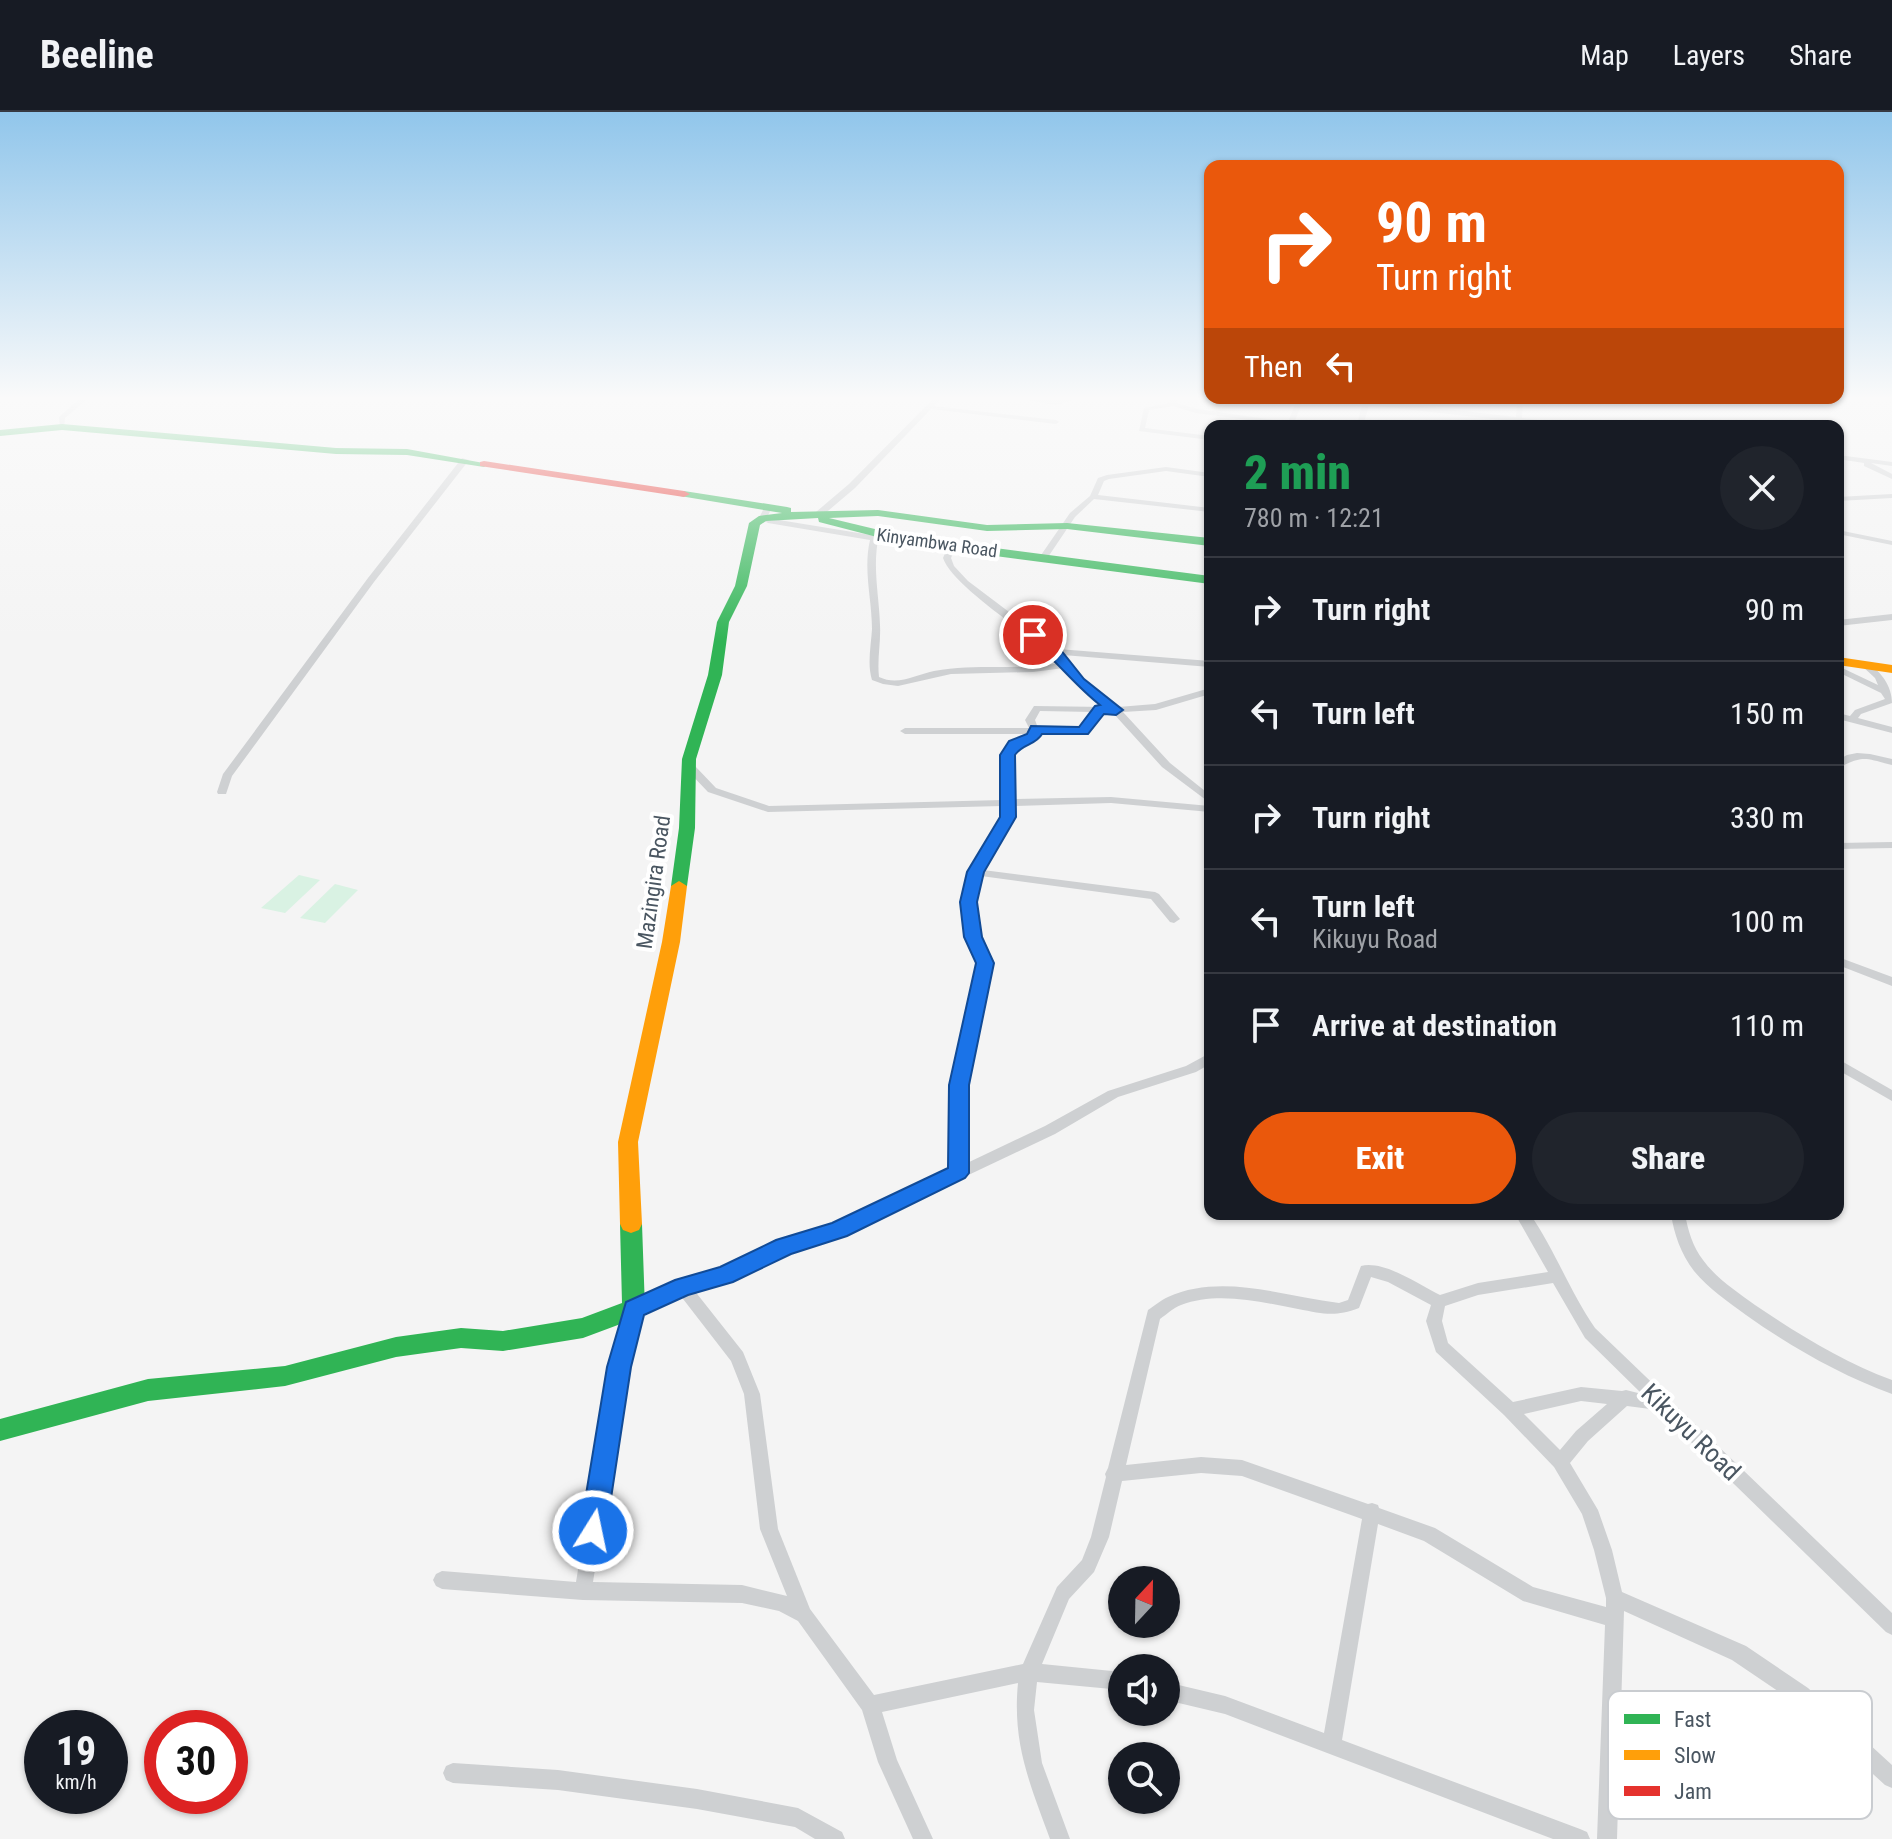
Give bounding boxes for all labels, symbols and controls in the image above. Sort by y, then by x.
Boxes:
text: Beeline [40,33,154,77]
text: Map [1580,39,1629,72]
text: Layers [1673,39,1745,72]
text: Share [1789,39,1852,72]
text: 90 m [1376,190,1487,256]
icon: right [1244,192,1348,296]
text: Turn right [1376,257,1512,299]
icon: left [1319,344,1363,388]
text: Then [1244,349,1303,384]
text: 2 min [1244,444,1351,501]
button: close [1720,446,1804,530]
text: 780 m · 12:21 [1244,503,1384,533]
street label: Kinyambwa Road [875,524,999,561]
icon: right [1244,587,1288,631]
text: Turn right [1312,592,1430,627]
text: 90 m [1745,592,1804,627]
pin [999,601,1067,669]
icon: arrive [1011,613,1055,657]
icon: left [1244,691,1288,735]
text: Turn left [1312,696,1415,731]
text: 150 m [1730,696,1804,731]
icon: right [1244,795,1288,839]
text: Turn right [1312,800,1430,835]
text: 330 m [1730,800,1804,835]
street label: Mazingira Road [632,814,675,950]
text: Turn left [1312,889,1415,924]
icon: left [1244,899,1288,943]
text: 100 m [1730,904,1804,939]
text: Kikuyu Road [1312,924,1438,954]
icon: arrive [1244,1003,1288,1047]
text: Arrive at destination [1312,1008,1557,1043]
text: 110 m [1730,1008,1804,1043]
button: Exit [1244,1112,1516,1204]
button: Share [1532,1112,1804,1204]
street label: Kikuyu Road [1635,1377,1747,1487]
position arrow [551,1489,635,1573]
north arrow [1108,1566,1180,1638]
map controls [1108,1566,1180,1814]
button: sound [1108,1654,1180,1726]
legend [1608,1691,1872,1819]
text: Fast [1674,1707,1711,1732]
speed limit sign: 30 [144,1710,248,1814]
text: 19 [56,1728,96,1775]
button: search [1108,1742,1180,1814]
text: Slow [1674,1743,1716,1768]
text: km/h [55,1770,97,1794]
text: Jam [1674,1779,1712,1804]

